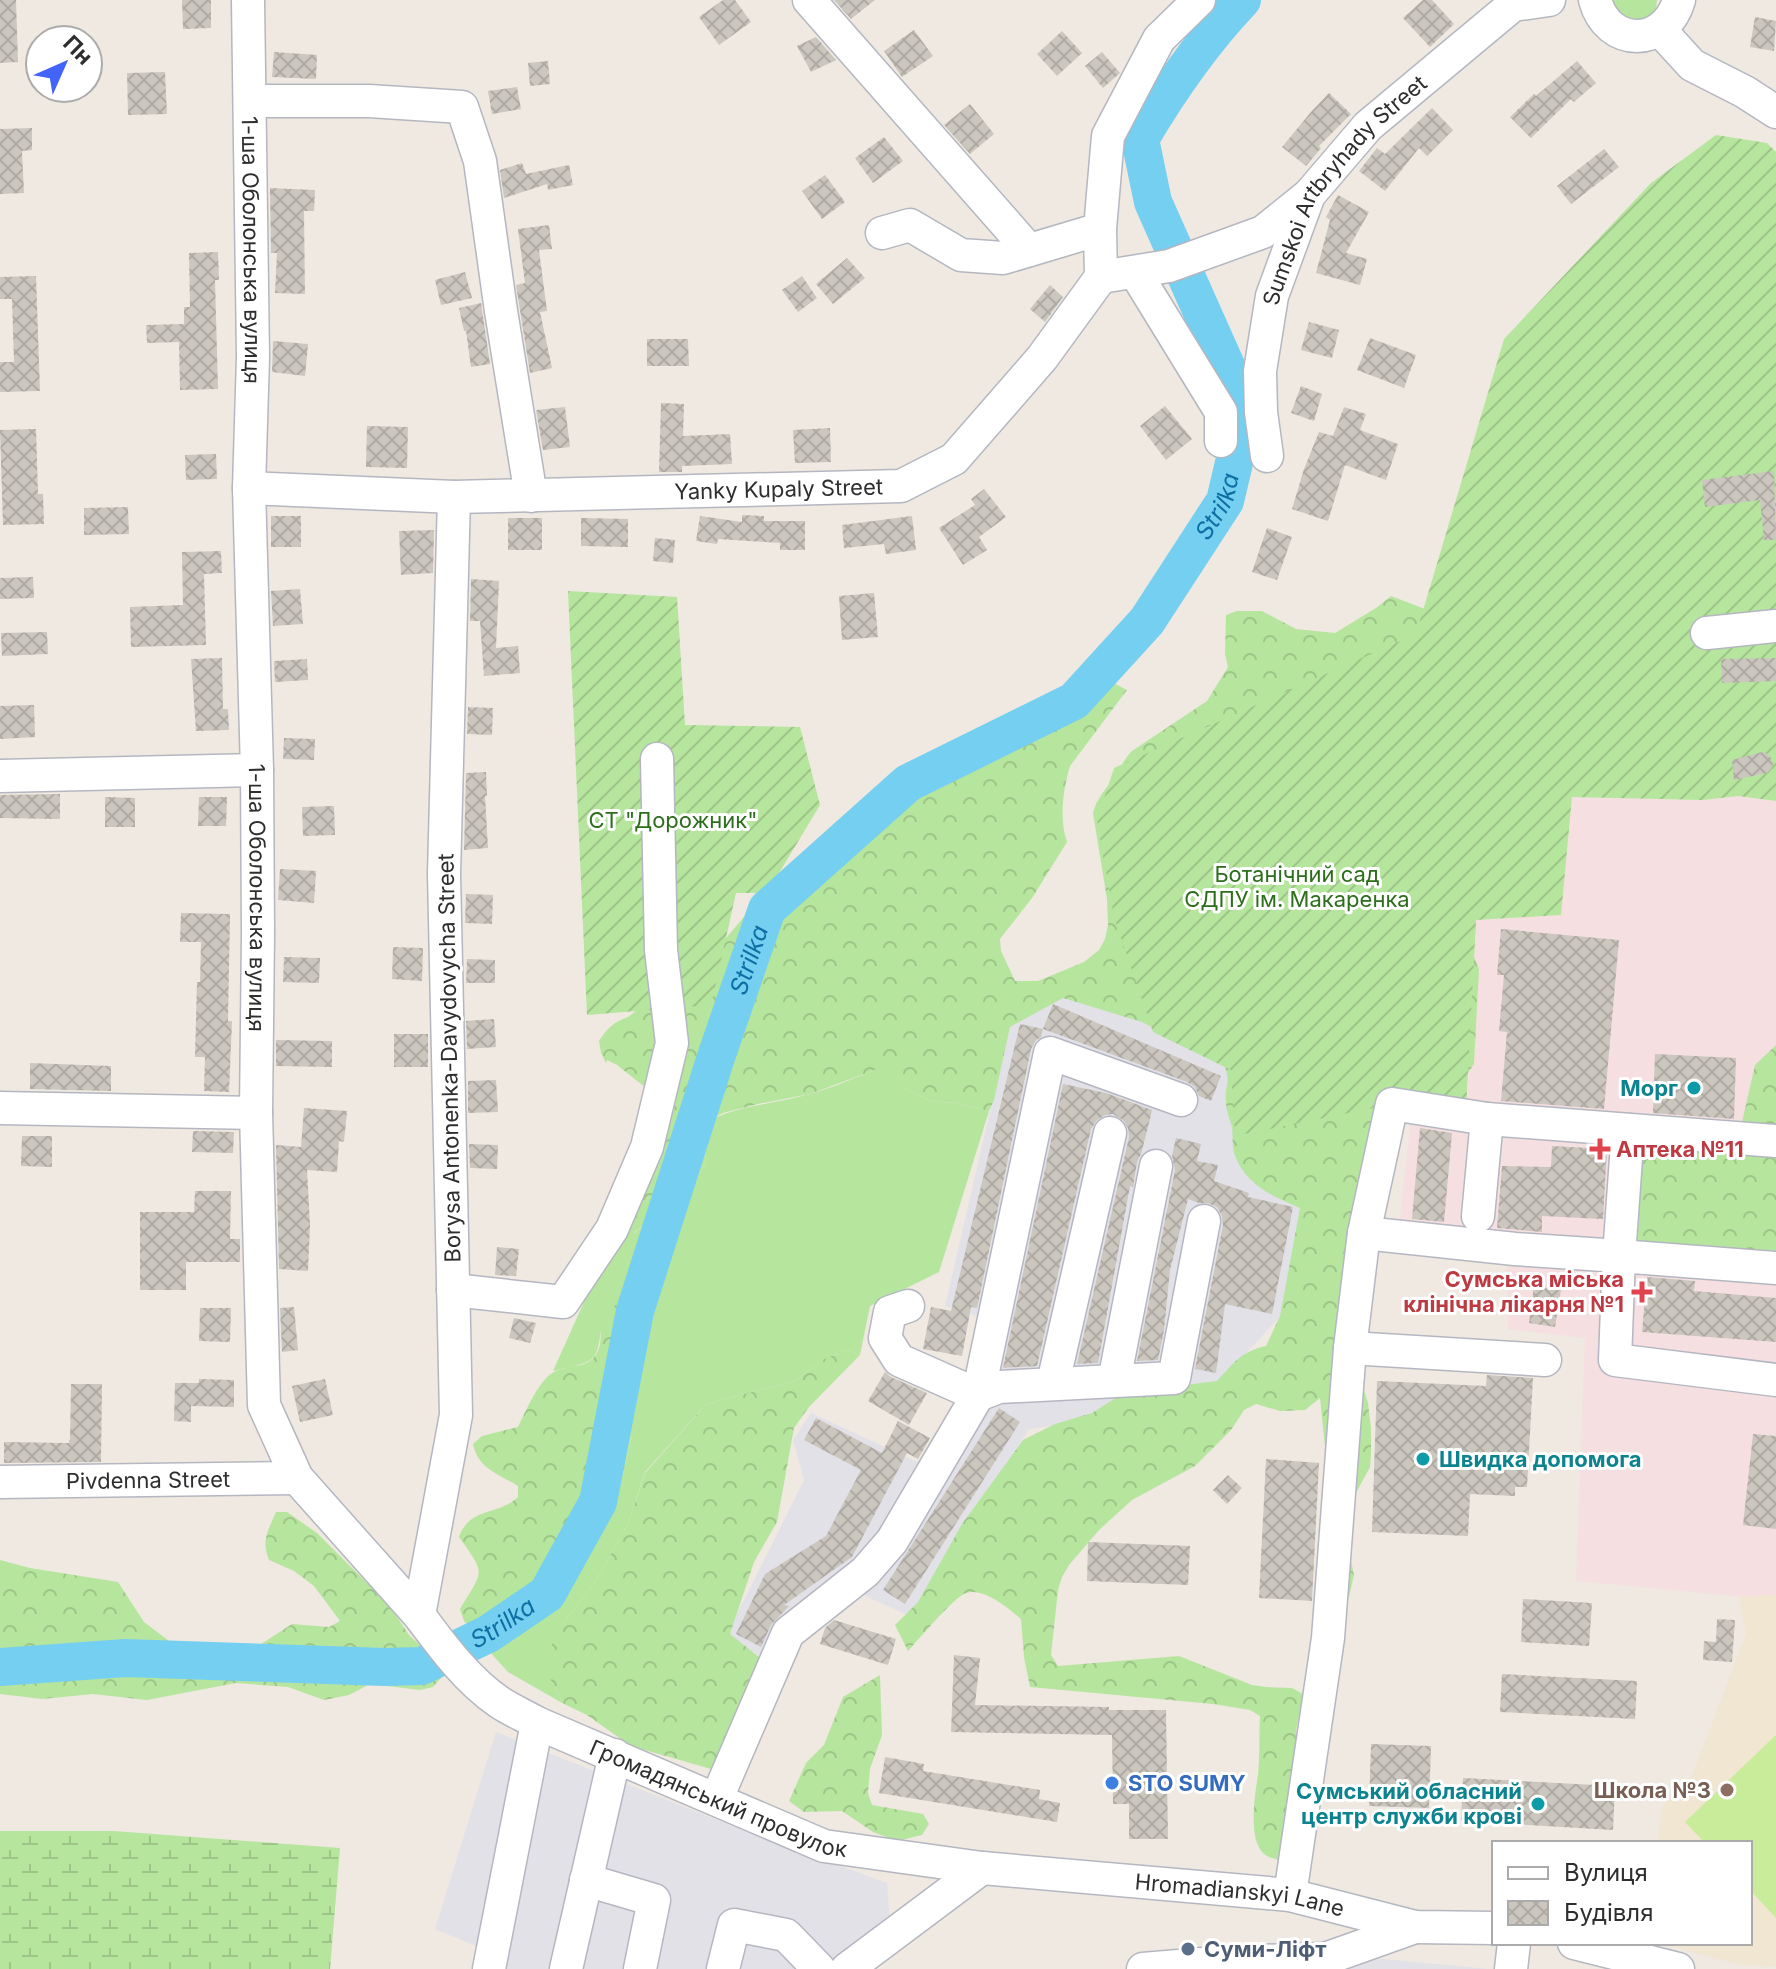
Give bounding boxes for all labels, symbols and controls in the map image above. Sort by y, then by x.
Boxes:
north arrow [24,24,104,104]
text: Пн [58,30,98,70]
street label: Sumskoi Artbryhady Street [1258,70,1432,307]
street label: 1-ша Оболонська вулиця [237,116,266,384]
water label: Strilka [1189,470,1245,545]
street label: Yanky Kupaly Street [674,473,883,505]
street label: 1-ша Оболонська вулиця [244,764,271,1032]
park label: СТ "Дорожник" [588,807,758,833]
street label: Borysa Antonenka-Davydovycha Street [432,853,466,1263]
park label: Ботанічний сад СДПУ ім. Макаренка [1184,861,1410,912]
water label: Strilka [724,921,774,999]
place label: Морг [1620,1075,1678,1101]
marker: Морг [1685,1079,1703,1097]
place label: Аптека №11 [1616,1136,1744,1162]
marker: Аптека №11 [1591,1140,1609,1158]
place label: Сумська міська клінічна лікарня №1 [1403,1266,1624,1317]
marker: Сумська міська клінічна лікарня №1 [1631,1281,1653,1303]
place label: Швидка допомога [1439,1446,1642,1472]
marker: Швидка допомога [1414,1450,1432,1468]
street label: Pivdenna Street [66,1466,230,1494]
water label: Strilka [466,1591,541,1654]
street label: Громадянський провулок [586,1734,849,1862]
place label: STO SUMY [1128,1770,1246,1796]
marker: STO SUMY [1103,1774,1121,1792]
place label: Школа №3 [1594,1777,1711,1803]
place label: Сумський обласний центр служби крові [1296,1778,1522,1829]
marker: Школа №3 [1718,1781,1736,1799]
marker: Сумський обласний центр служби крові [1529,1795,1547,1813]
legend [1492,1841,1752,1945]
text: Вулиця [1564,1858,1648,1887]
street label: Hromadianskyi Lane [1134,1868,1347,1921]
text: Будівля [1564,1898,1653,1927]
place label: Суми-Ліфт [1204,1936,1327,1962]
marker: Суми-Ліфт [1179,1940,1197,1958]

